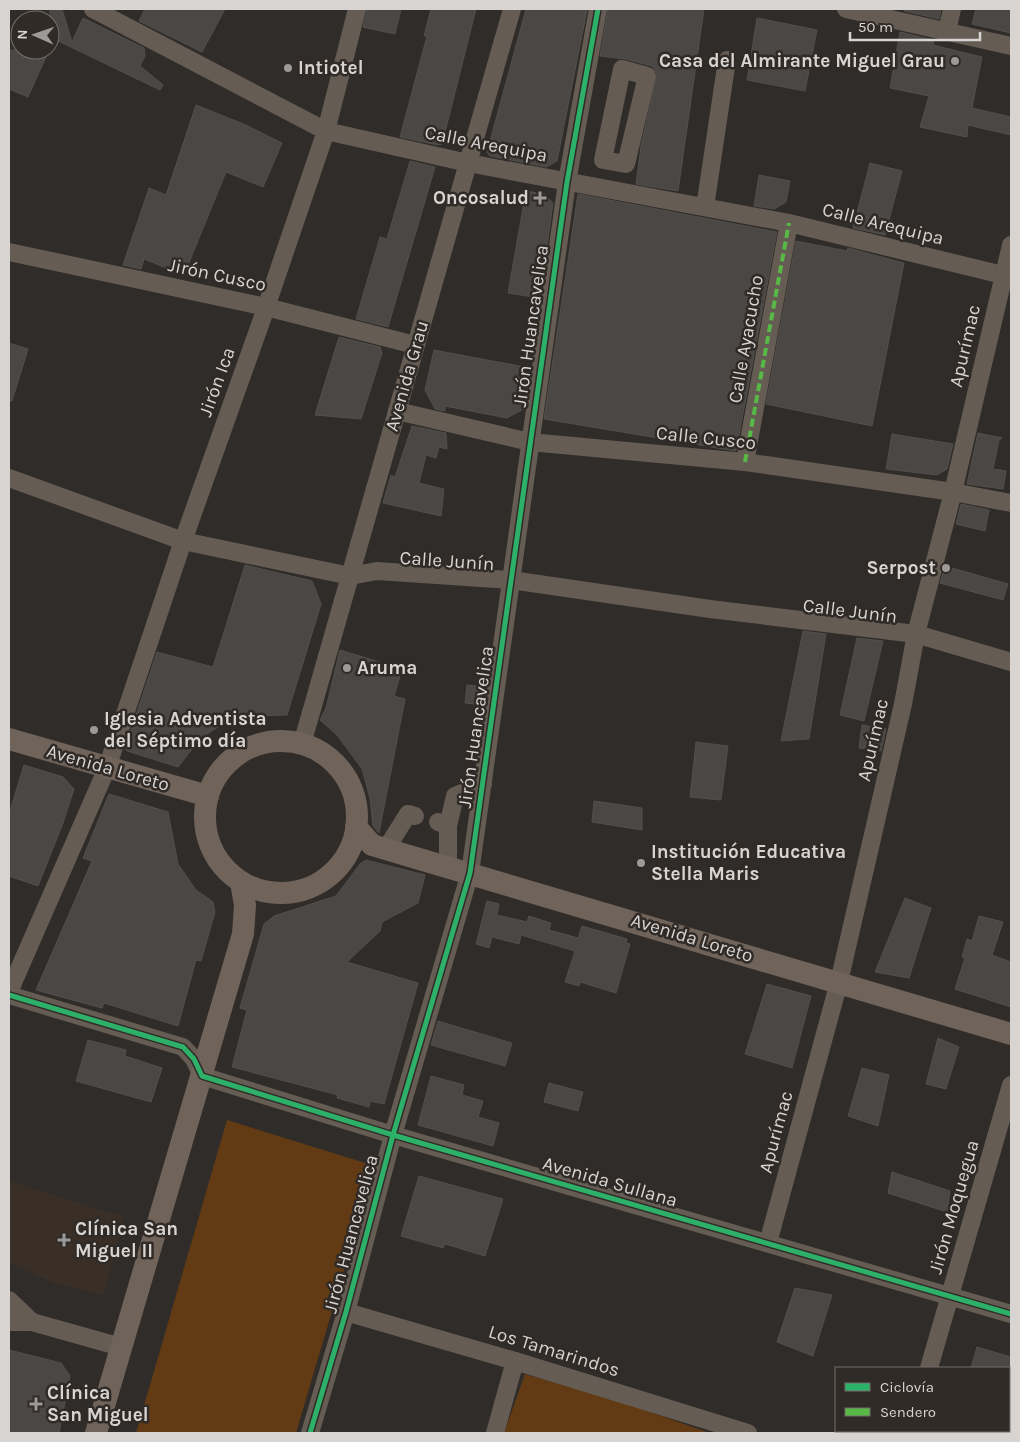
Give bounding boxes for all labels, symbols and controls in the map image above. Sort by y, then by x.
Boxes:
north arrow [10,10,60,60]
scale bar [850,10,980,42]
text: 50 m [858,18,893,36]
text: N [14,29,31,40]
place label: Casa del Almirante Miguel Grau [659,50,945,72]
marker: Casa del Almirante Miguel Grau [949,55,961,67]
place label: Intiotel [298,57,363,79]
marker: Intiotel [282,62,294,74]
street label: Calle Arequipa [423,121,549,167]
place label: Oncosalud [433,187,529,209]
marker: Oncosalud [533,191,547,205]
street label: Calle Arequipa [820,198,946,250]
street label: Jirón Huancavelica [509,244,553,408]
street label: Jirón Cusco [166,254,268,296]
street label: Calle Ayacucho [724,273,768,405]
street label: Apurímac [945,303,985,389]
street label: Avenida Grau [381,318,433,434]
street label: Jirón Ica [194,344,240,420]
street label: Calle Cusco [655,422,757,454]
street label: Calle Junín [399,547,495,575]
place label: Serpost [866,557,936,579]
marker: Serpost [940,562,952,574]
street label: Calle Junín [802,594,898,628]
street label: Jirón Huancavelica [454,645,498,809]
place label: Aruma [357,657,417,679]
marker: Aruma [341,662,353,674]
street label: Apurímac [853,697,893,783]
place label: Iglesia Adventista del Séptimo día [104,708,267,752]
marker: Iglesia Adventista del Séptimo día [88,724,100,736]
street label: Avenida Loreto [44,740,172,796]
place label: Institución Educativa Stella Maris [651,841,846,885]
marker: Institución Educativa Stella Maris [635,857,647,869]
street label: Avenida Loreto [628,909,756,967]
street label: Apurímac [754,1089,798,1175]
street label: Jirón Moquegua [924,1138,984,1276]
street label: Jirón Huancavelica [319,1152,383,1316]
street label: Avenida Sullana [540,1152,680,1212]
place label: Clínica San Miguel II [75,1218,178,1262]
marker: Clínica San Miguel II [57,1233,71,1247]
street label: Los Tamarindos [486,1321,622,1381]
legend [835,1367,1010,1432]
text: Ciclovía [880,1378,934,1396]
place label: Clínica San Miguel [47,1382,149,1426]
marker: Clínica San Miguel [29,1397,43,1411]
text: Sendero [880,1403,936,1421]

